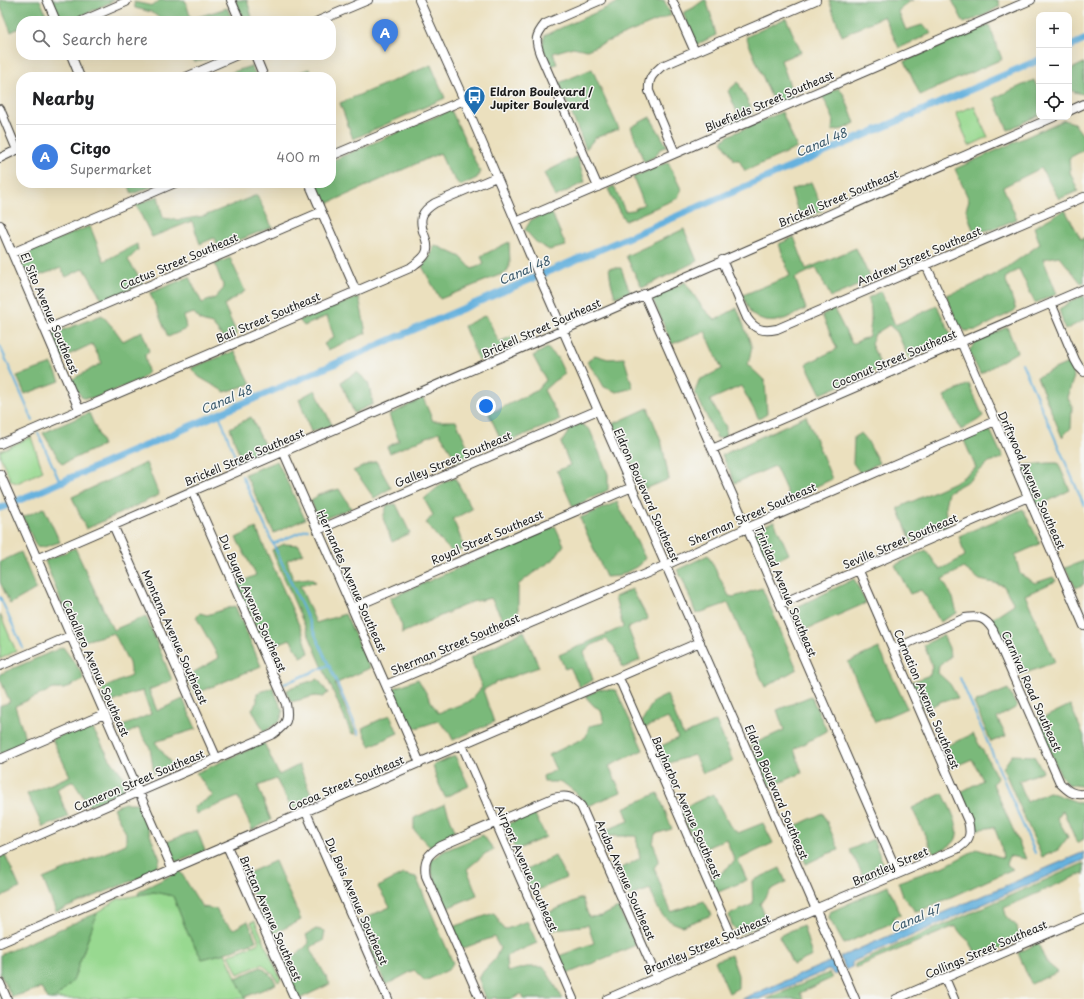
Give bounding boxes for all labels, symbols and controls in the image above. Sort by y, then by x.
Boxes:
map controls [1036,12,1072,120]
button: + [1036,12,1072,48]
search box [16,16,336,60]
pin: A [372,19,398,52]
icon: search [30,27,52,49]
text: Search here [62,27,148,50]
button: − [1036,48,1072,84]
street label: Bluefields Street Southeast [702,66,837,136]
place label: Eldron Boulevard / Jupiter Boulevard [490,83,593,113]
bus stop icon: Eldron Boulevard / Jupiter Boulevard [462,84,488,117]
button: locate [1036,84,1072,120]
text: Nearby [32,85,94,111]
water label: Canal 48 [793,123,851,161]
text: Citgo [70,136,111,159]
text: A [40,147,50,166]
text: 400 m [277,147,320,166]
text: Supermarket [70,159,152,178]
street label: Brickell Street Southeast [775,165,901,231]
street label: Andrew Street Southeast [854,222,984,290]
street label: Cactus Street Southeast [117,228,241,294]
street label: El Sito Avenue Southeast [17,249,84,377]
water label: Canal 48 [496,251,554,289]
street label: Bali Street Southeast [213,287,323,347]
street label: Brickell Street Southeast [479,294,604,362]
street label: Coconut Street Southeast [829,325,960,393]
water label: Canal 48 [198,380,256,418]
your location [476,396,496,416]
street label: Driftwood Avenue Southeast [994,408,1070,552]
street label: Brickell Street Southeast [181,424,307,490]
street label: Eldron Boulevard Southeast [610,425,684,565]
street label: Galley Street Southeast [392,426,515,491]
street label: Sherman Street Southeast [685,478,819,550]
street label: Royal Street Southeast [428,505,546,568]
street label: Hernandes Avenue Southeast [313,507,391,655]
street label: Seville Street Southeast [840,509,961,573]
street label: Trinidad Avenue Southeast [751,523,822,660]
street label: Du Buque Avenue Southeast [215,531,291,675]
street label: Montana Avenue Southeast [138,567,213,708]
street label: Caballero Avenue Southeast [58,597,134,740]
street label: Sherman Street Southeast [388,609,523,679]
street label: Carnation Avenue Southeast [890,626,965,772]
street label: Carnival Road Southeast [998,628,1067,755]
street label: Eldron Boulevard Southeast [741,722,813,863]
street label: Bayharbor Avenue Southeast [648,733,726,882]
street label: Cameron Street Southeast [71,745,208,815]
street label: Cocoa Street Southeast [285,751,407,815]
street label: Airport Avenue Southeast [491,802,563,935]
street label: Aruba Avenue Southeast [592,817,660,943]
street label: Du Bois Avenue Southeast [321,834,393,968]
street label: Brantley Street [849,842,931,890]
street label: Brittan Avenue Southeast [236,852,307,984]
water label: Canal 47 [887,898,945,937]
street label: Brantley Street Southeast [641,909,774,978]
street label: Collings Street Southeast [922,915,1050,982]

